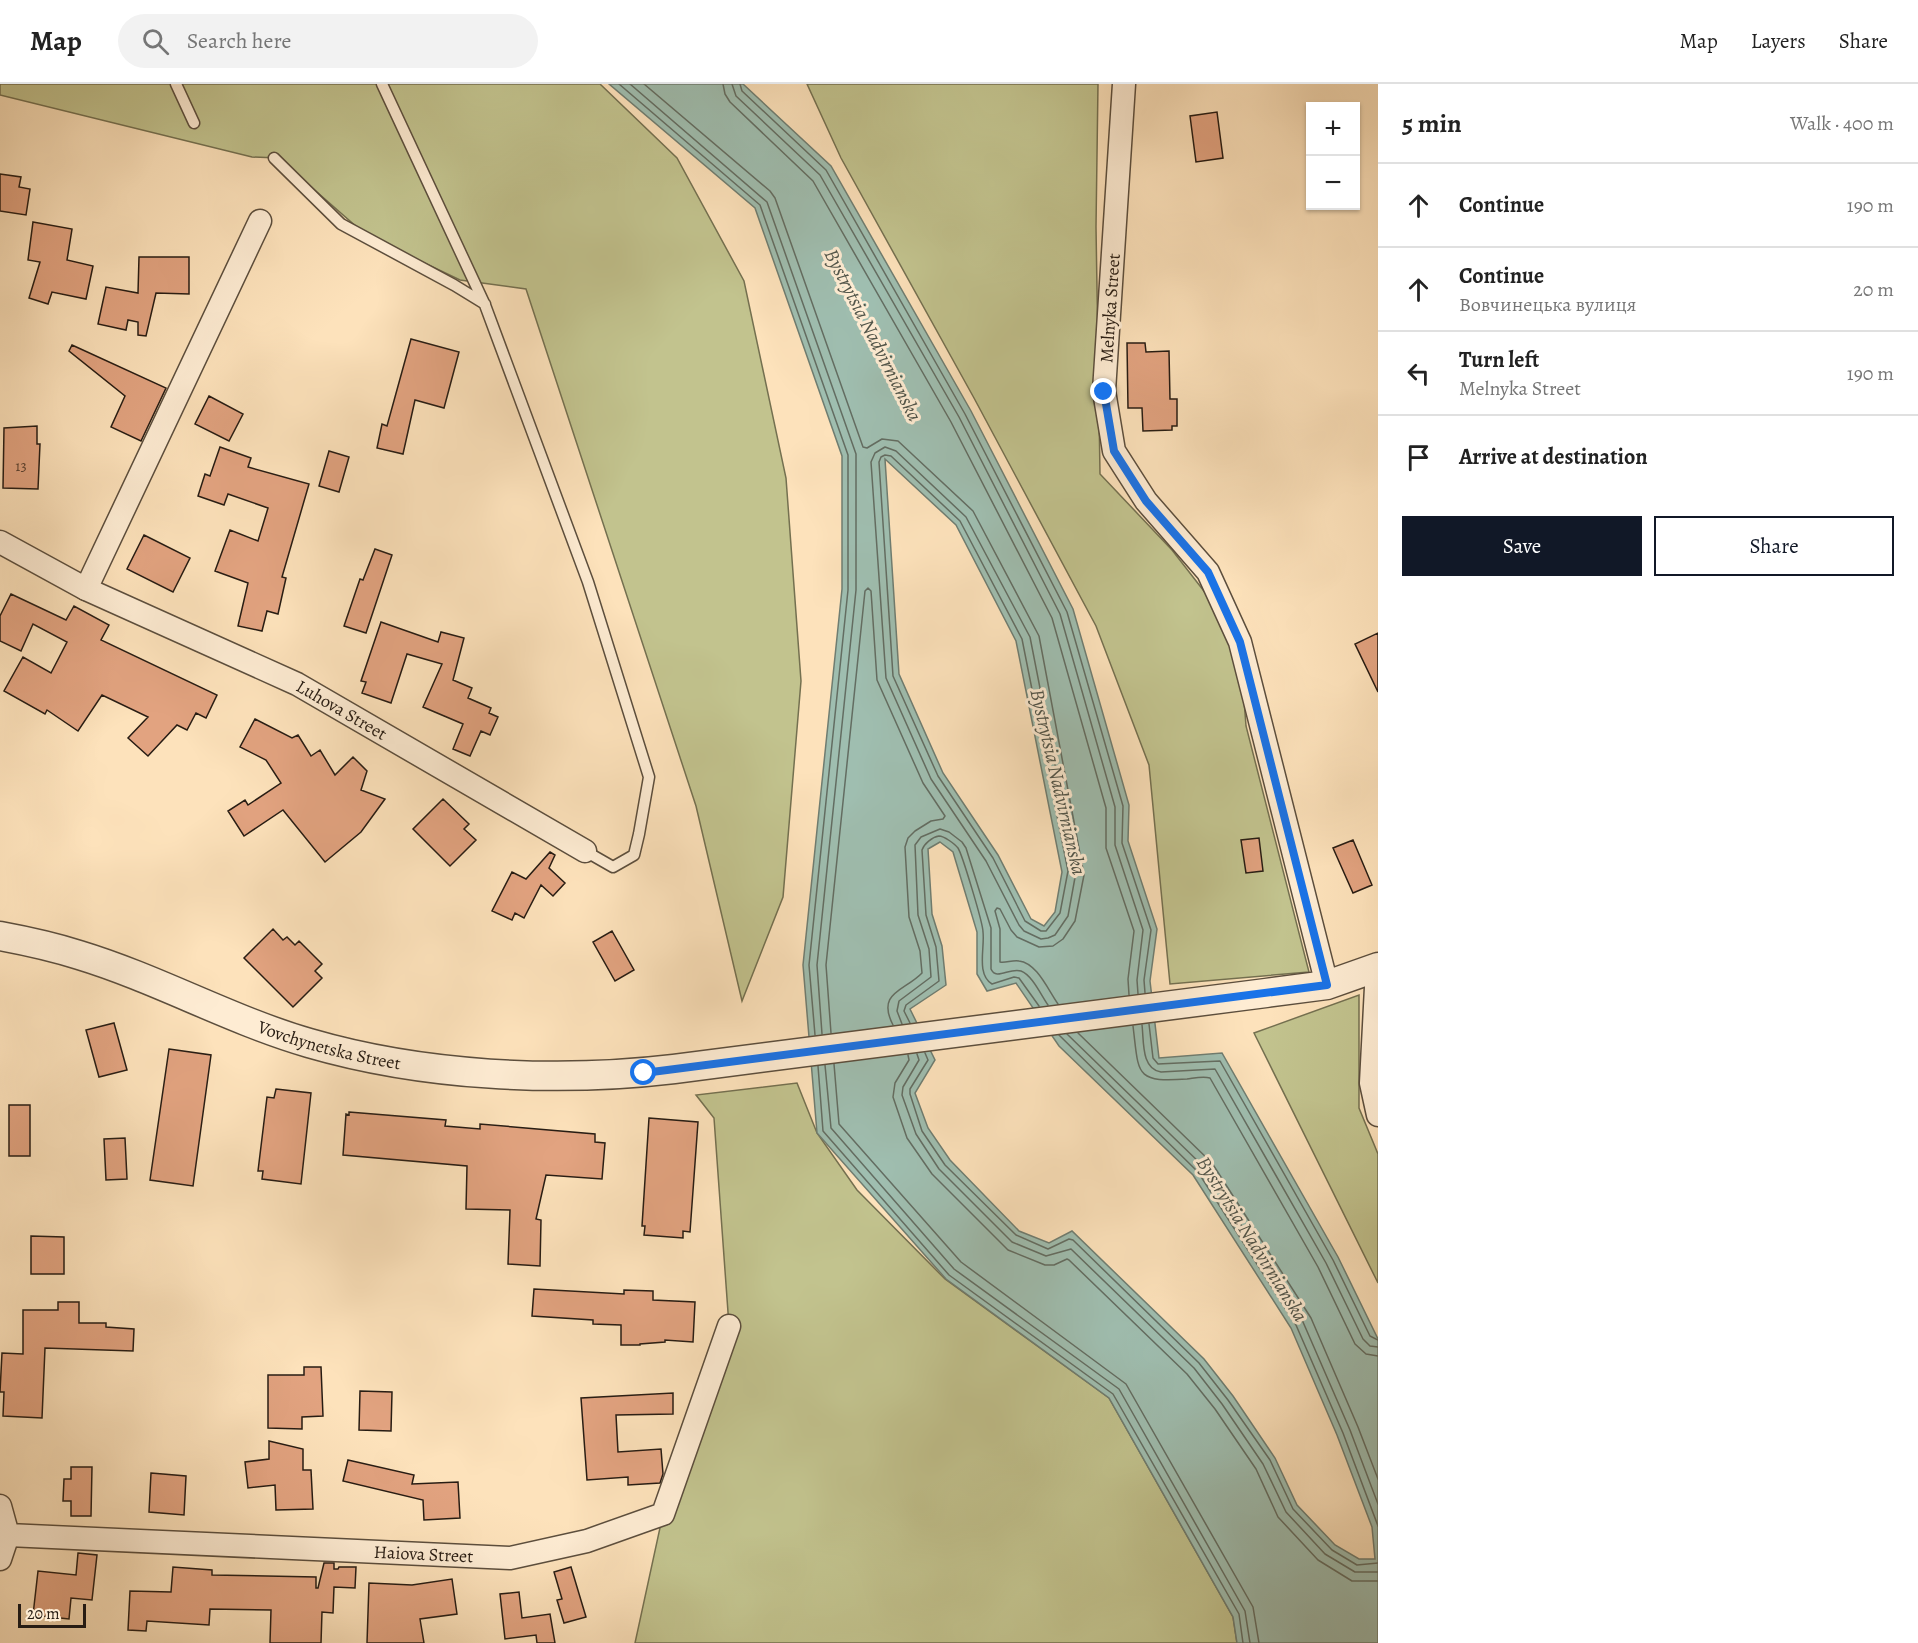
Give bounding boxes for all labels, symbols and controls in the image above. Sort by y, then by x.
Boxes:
search box [118,14,538,68]
text: Map [30,22,82,60]
icon: search [139,25,172,58]
text: Search here [187,26,291,56]
text: Map [1679,27,1718,55]
text: Layers [1751,27,1806,55]
text: Share [1839,27,1888,55]
map controls [1306,102,1360,210]
button: + [1306,102,1360,156]
text: 5 min [1402,106,1462,141]
text: Walk · 400 m [1790,110,1894,137]
button: − [1306,156,1360,210]
icon: ahead [1402,189,1435,222]
text: Continue [1459,190,1544,220]
text: 190 m [1847,192,1894,219]
water label: Bystrytsia Nadvirnianska [818,244,928,426]
street label: Melnyka Street [1094,252,1126,364]
text: Continue [1459,261,1544,291]
icon: ahead [1402,273,1435,306]
text: 20 m [1853,276,1894,303]
text: Вовчинецька вулиця [1459,291,1636,318]
text: Turn left [1459,345,1539,375]
icon: left [1402,357,1435,390]
text: 190 m [1847,360,1894,387]
text: Melnyka Street [1459,375,1581,402]
route end [1090,378,1116,404]
icon: arrive [1402,441,1435,474]
text: Arrive at destination [1459,442,1648,472]
house number: 13 [15,456,27,476]
button: Save [1402,516,1642,576]
button: Share [1654,516,1894,576]
street label: Luhova Street [292,674,391,746]
water label: Bystrytsia Nadvirnianska [1023,686,1093,878]
street label: Vovchynetska Street [253,1014,403,1075]
route start [630,1059,656,1085]
water label: Bystrytsia Nadvirnianska [1190,1151,1314,1327]
street label: Haiova Street [373,1540,474,1568]
scale bar [18,1601,86,1628]
text: 20 m [27,1603,60,1625]

